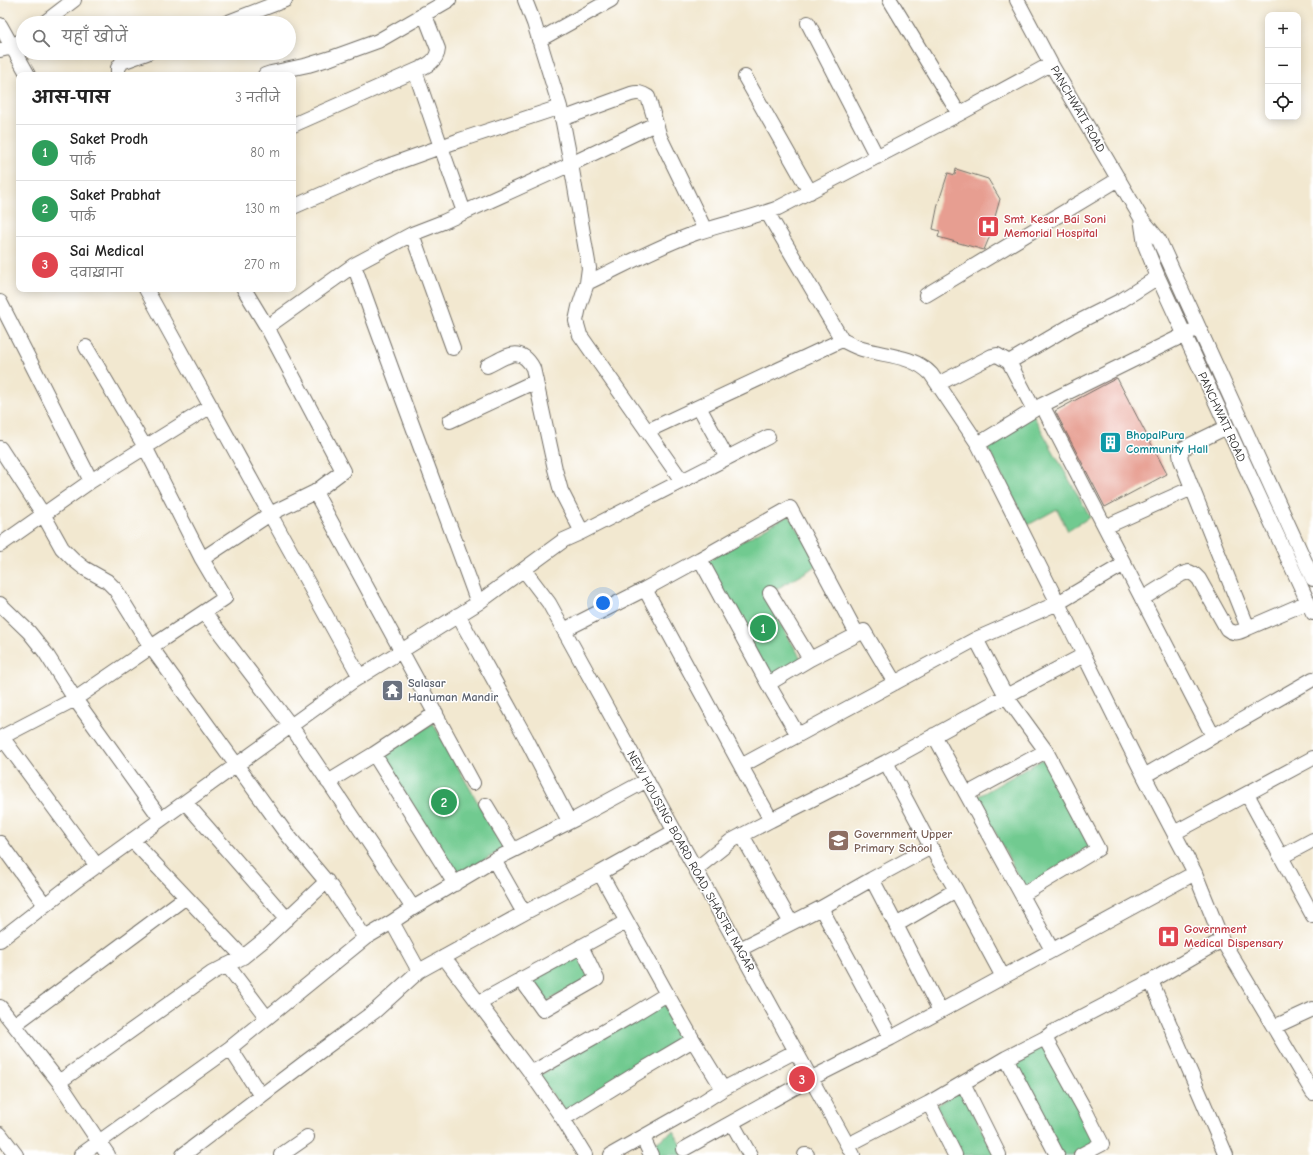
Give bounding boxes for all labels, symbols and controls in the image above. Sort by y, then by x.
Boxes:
map controls [1265,12,1301,120]
button: + [1265,12,1301,48]
search box [16,16,296,60]
icon: search [30,27,52,49]
text: यहाँ खोजें [62,28,128,46]
button: − [1265,48,1301,84]
street label: PANCHWATI ROAD [1048,63,1108,155]
button: locate [1265,84,1301,120]
text: आस-पास [32,88,110,107]
text: 3 नतीजे [235,90,280,105]
text: Saket Prodh [70,130,148,148]
text: 1 [42,145,48,160]
text: 80 m [250,145,280,160]
text: पार्क [70,153,96,168]
text: Saket Prabhat [70,186,160,204]
text: 2 [42,201,48,216]
text: 130 m [245,201,280,216]
text: पार्क [70,209,96,224]
place label: Smt. Kesar Bai Soni Memorial Hospital [1004,212,1106,240]
hospital icon: Smt. Kesar Bai Soni Memorial Hospital [976,213,1002,239]
text: Sai Medical [70,242,144,260]
text: 3 [42,257,48,272]
text: 270 m [244,257,280,272]
text: दवाख़ाना [70,265,123,280]
street label: PANCHWATI ROAD [1195,370,1249,464]
place label: BhopalPura Community Hall [1126,428,1208,456]
building icon: BhopalPura Community Hall [1098,429,1124,455]
your location [593,593,613,613]
pin: 1 [750,613,776,643]
place label: Salasar Hanuman Mandir [408,676,498,704]
temple icon: Salasar Hanuman Mandir [379,677,405,703]
street label: NEW HOUSING BOARD ROAD, SHASTRI NAGAR [624,748,758,974]
pin: 2 [431,787,457,817]
place label: Government Upper Primary School [854,827,952,855]
school or university icon: Government Upper Primary School [825,828,851,854]
place label: Government Medical Dispensary [1184,922,1284,950]
hospital icon: Government Medical Dispensary [1155,923,1181,949]
pin: 3 [789,1064,815,1094]

